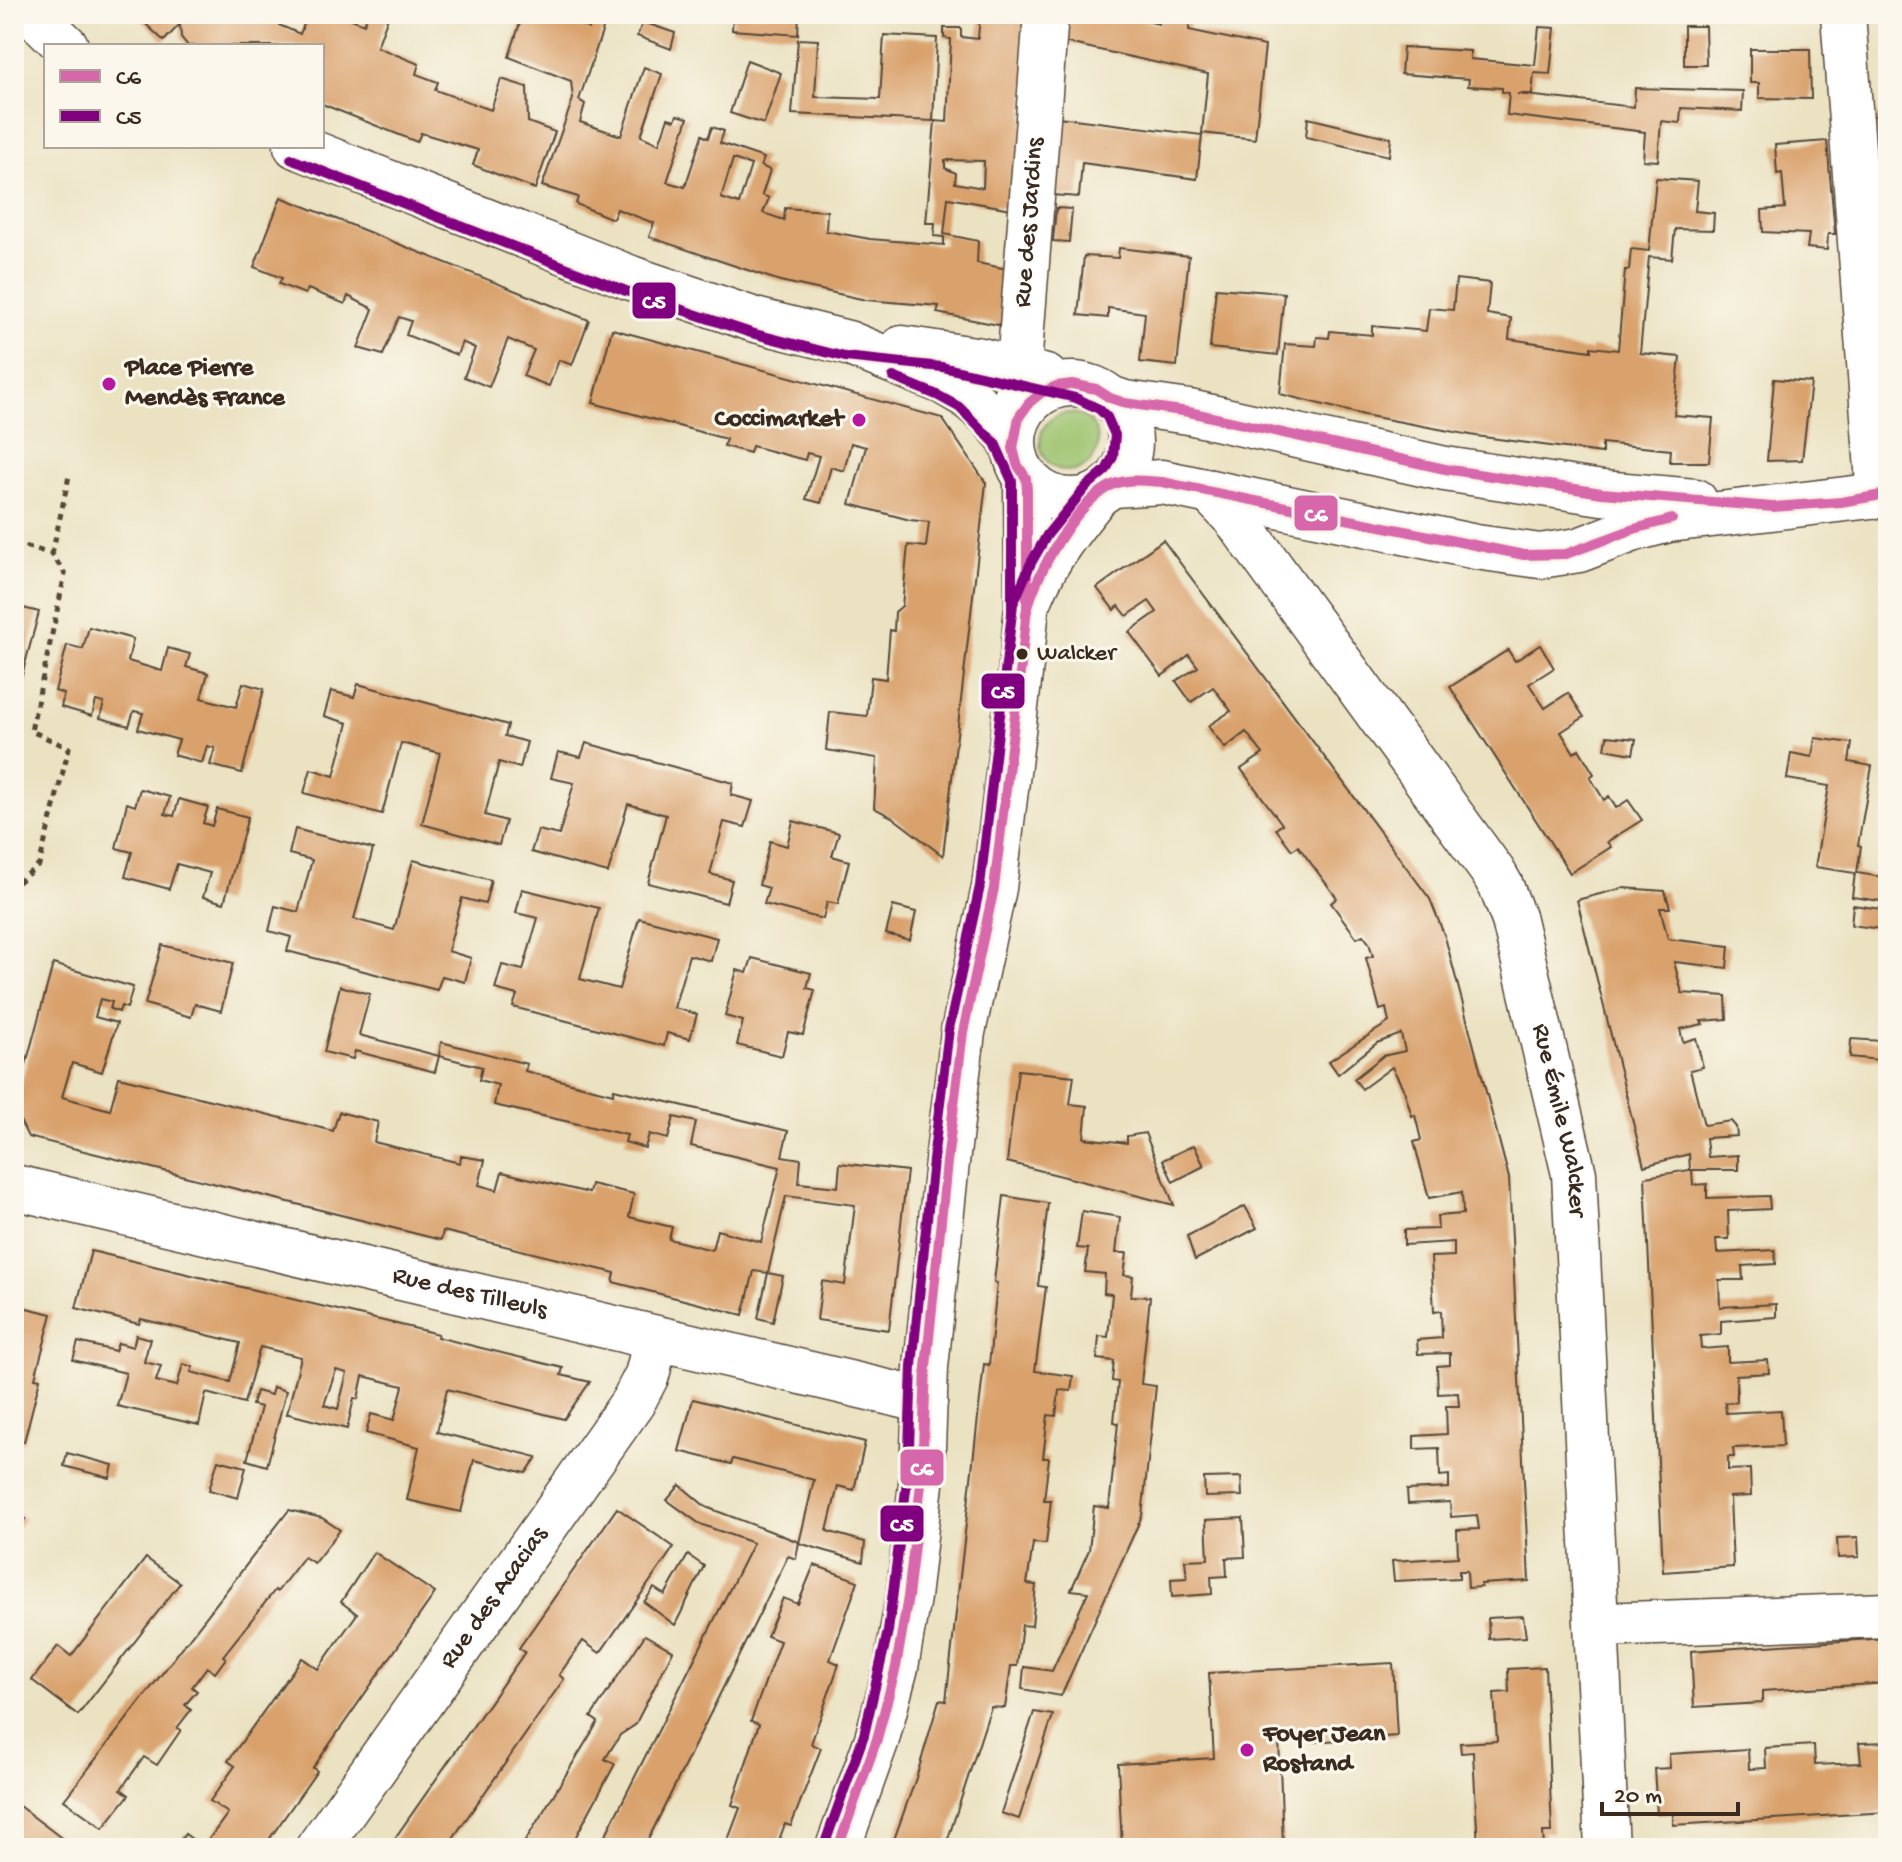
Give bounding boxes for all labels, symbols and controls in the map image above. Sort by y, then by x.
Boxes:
legend [44,44,324,148]
text: C6 [116,65,142,94]
text: C5 [116,105,142,134]
street label: Rue des Jardins [1008,135,1052,309]
line badge: C5 [631,281,677,320]
text: C5 [641,291,666,317]
place label: Place Pierre Mendès France [123,354,286,415]
marker: Place Pierre Mendès France [100,375,118,393]
place label: Coccimarket [714,405,845,436]
marker: Coccimarket [850,411,868,429]
line badge: C6 [1293,494,1339,532]
text: C6 [1303,504,1328,530]
place label: Walcker [1037,640,1118,669]
marker: Walcker [1014,646,1030,662]
line badge: C5 [980,672,1026,710]
text: C5 [990,681,1015,707]
street label: Rue Émile Walcker [1524,1021,1592,1220]
street label: Rue des Tilleuls [389,1261,551,1327]
line badge: C6 [899,1448,945,1487]
text: C6 [909,1458,934,1484]
line badge: C5 [879,1504,925,1543]
text: C5 [889,1514,914,1540]
street label: Rue des Acacias [434,1520,556,1675]
place label: Foyer Jean Rostand [1262,1720,1386,1781]
marker: Foyer Jean Rostand [1238,1741,1256,1759]
scale bar [1602,1766,1738,1816]
text: 20 m [1614,1783,1662,1812]

